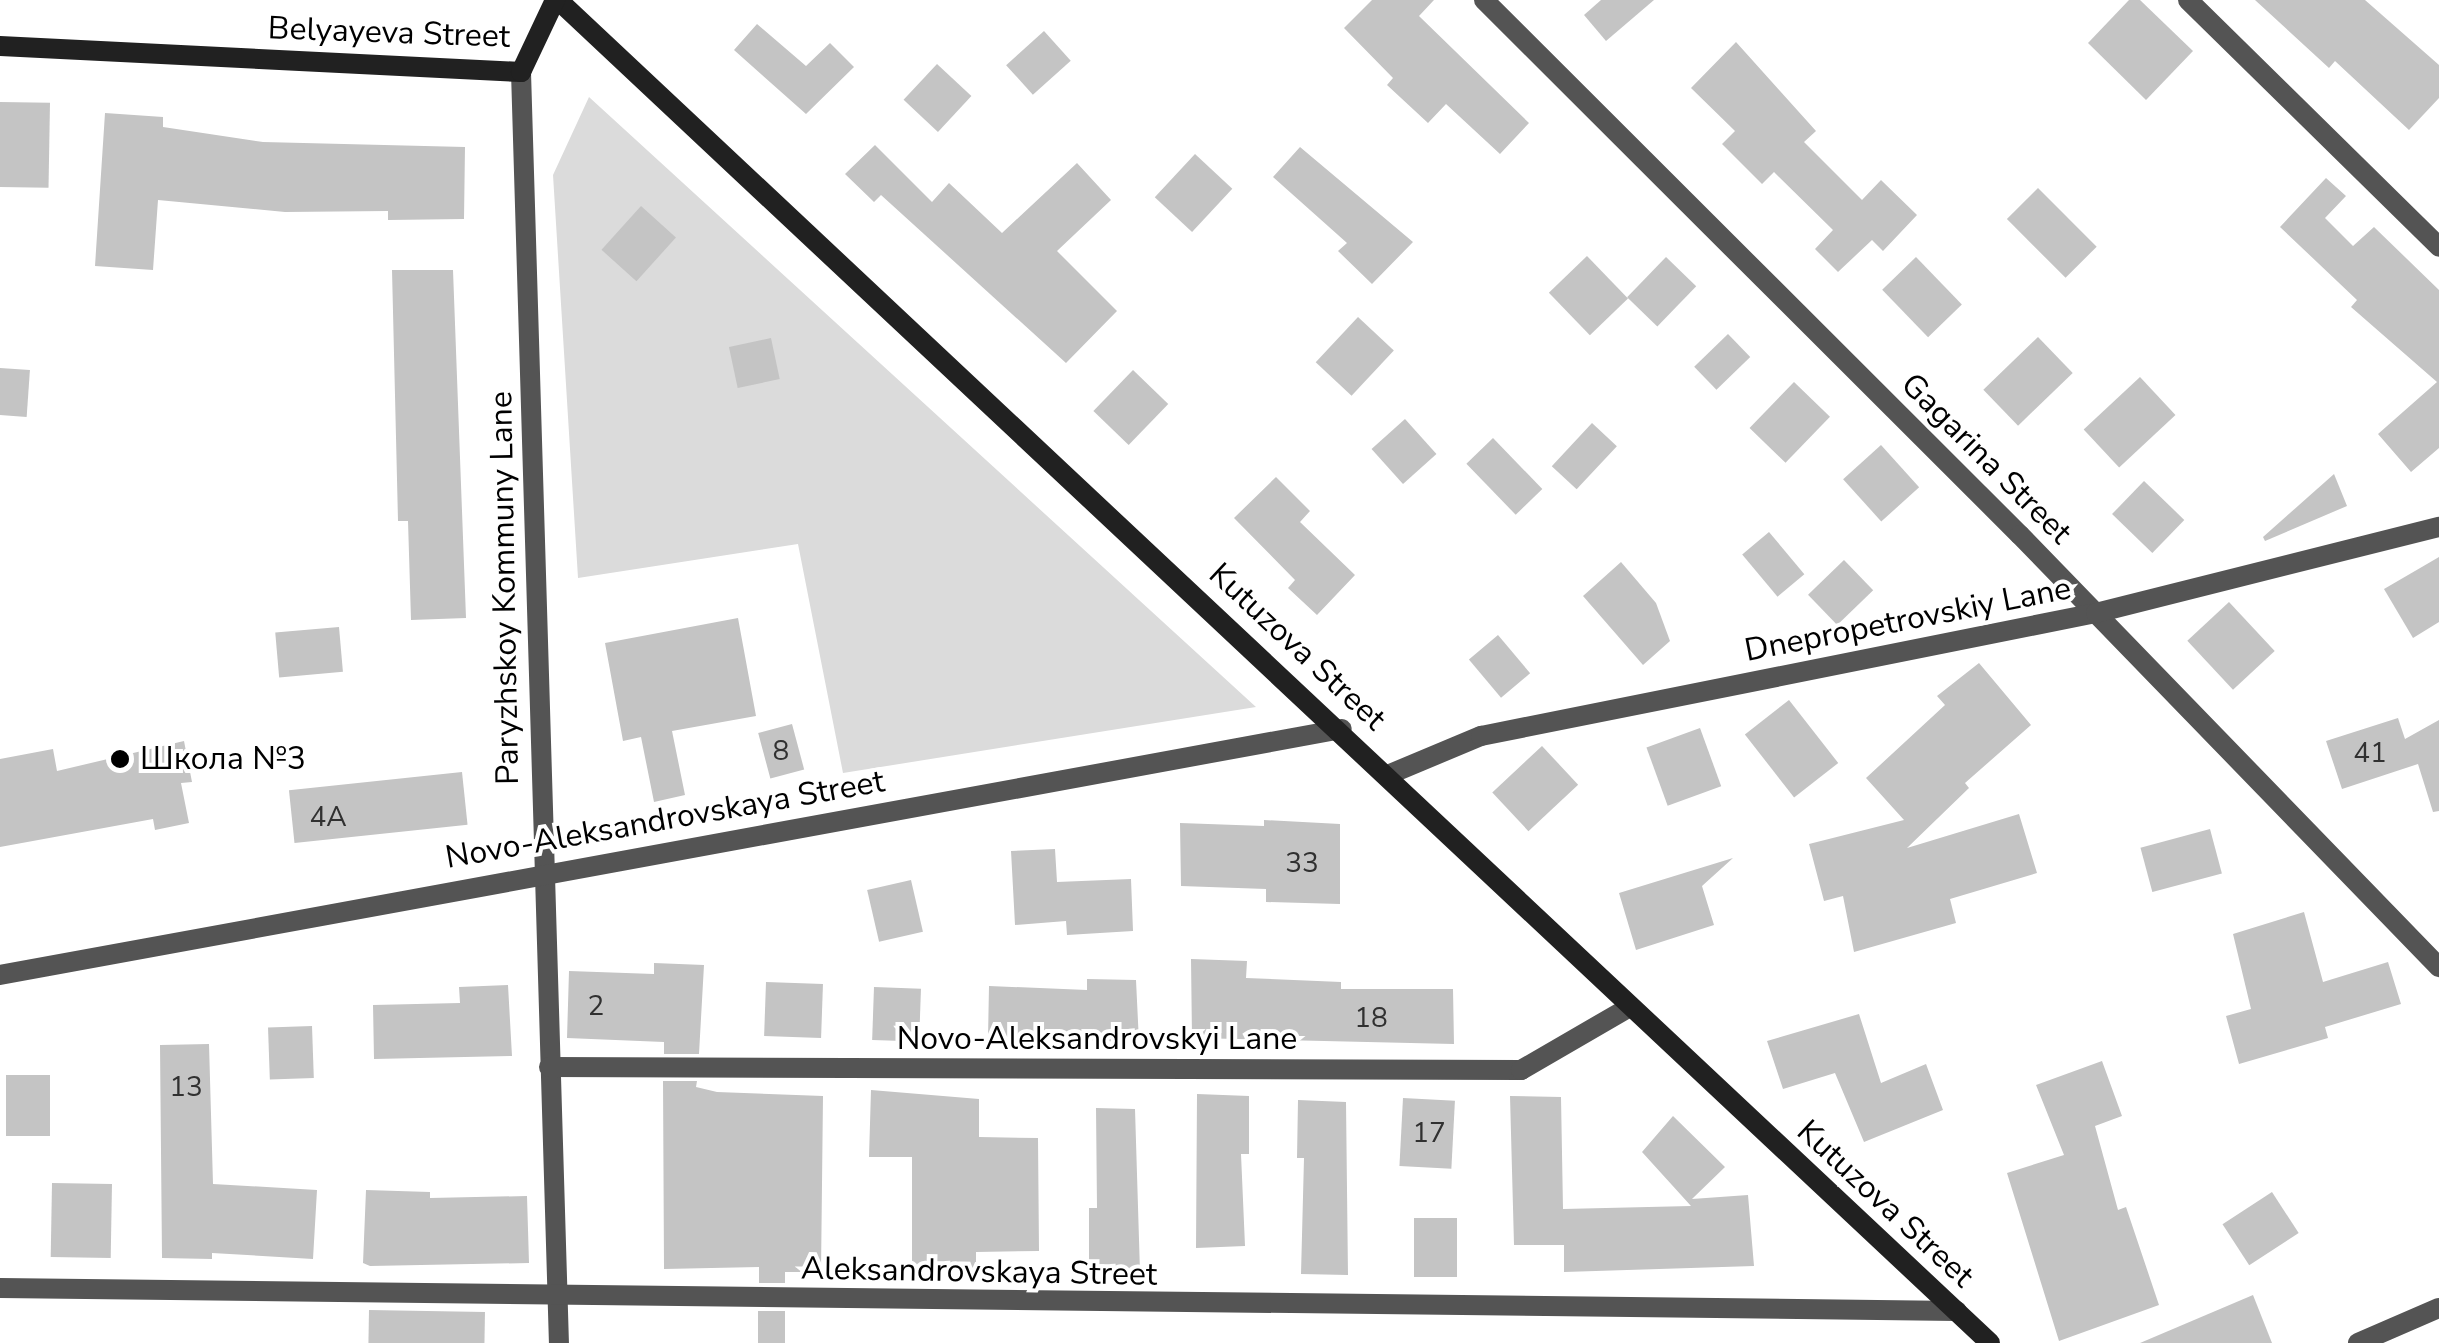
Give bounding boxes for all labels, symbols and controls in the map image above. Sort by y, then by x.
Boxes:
street label: Belyayeva Street [267,10,511,56]
street label: Gagarina Street [1893,366,2079,552]
street label: Paryzhskoy Kommuny Lane [482,391,528,785]
street label: Kutuzova Street [1201,555,1393,739]
street label: Dnepropetrovskiy Lane [1742,570,2074,670]
house number: 8 [773,734,789,768]
house number: 41 [2353,736,2387,770]
place label: Школа №3 [140,740,306,778]
marker: Школа №3 [109,748,131,770]
street label: Novo-Aleksandrovskaya Street [443,762,887,878]
house number: 4А [309,800,347,834]
house number: 33 [1285,846,1319,880]
house number: 2 [588,989,604,1023]
house number: 18 [1354,1001,1388,1035]
street label: Novo-Aleksandrovskyi Lane [897,1020,1297,1058]
house number: 13 [169,1070,203,1104]
street label: Kutuzova Street [1789,1112,1981,1296]
house number: 17 [1412,1116,1446,1150]
street label: Aleksandrovskaya Street [801,1250,1157,1294]

